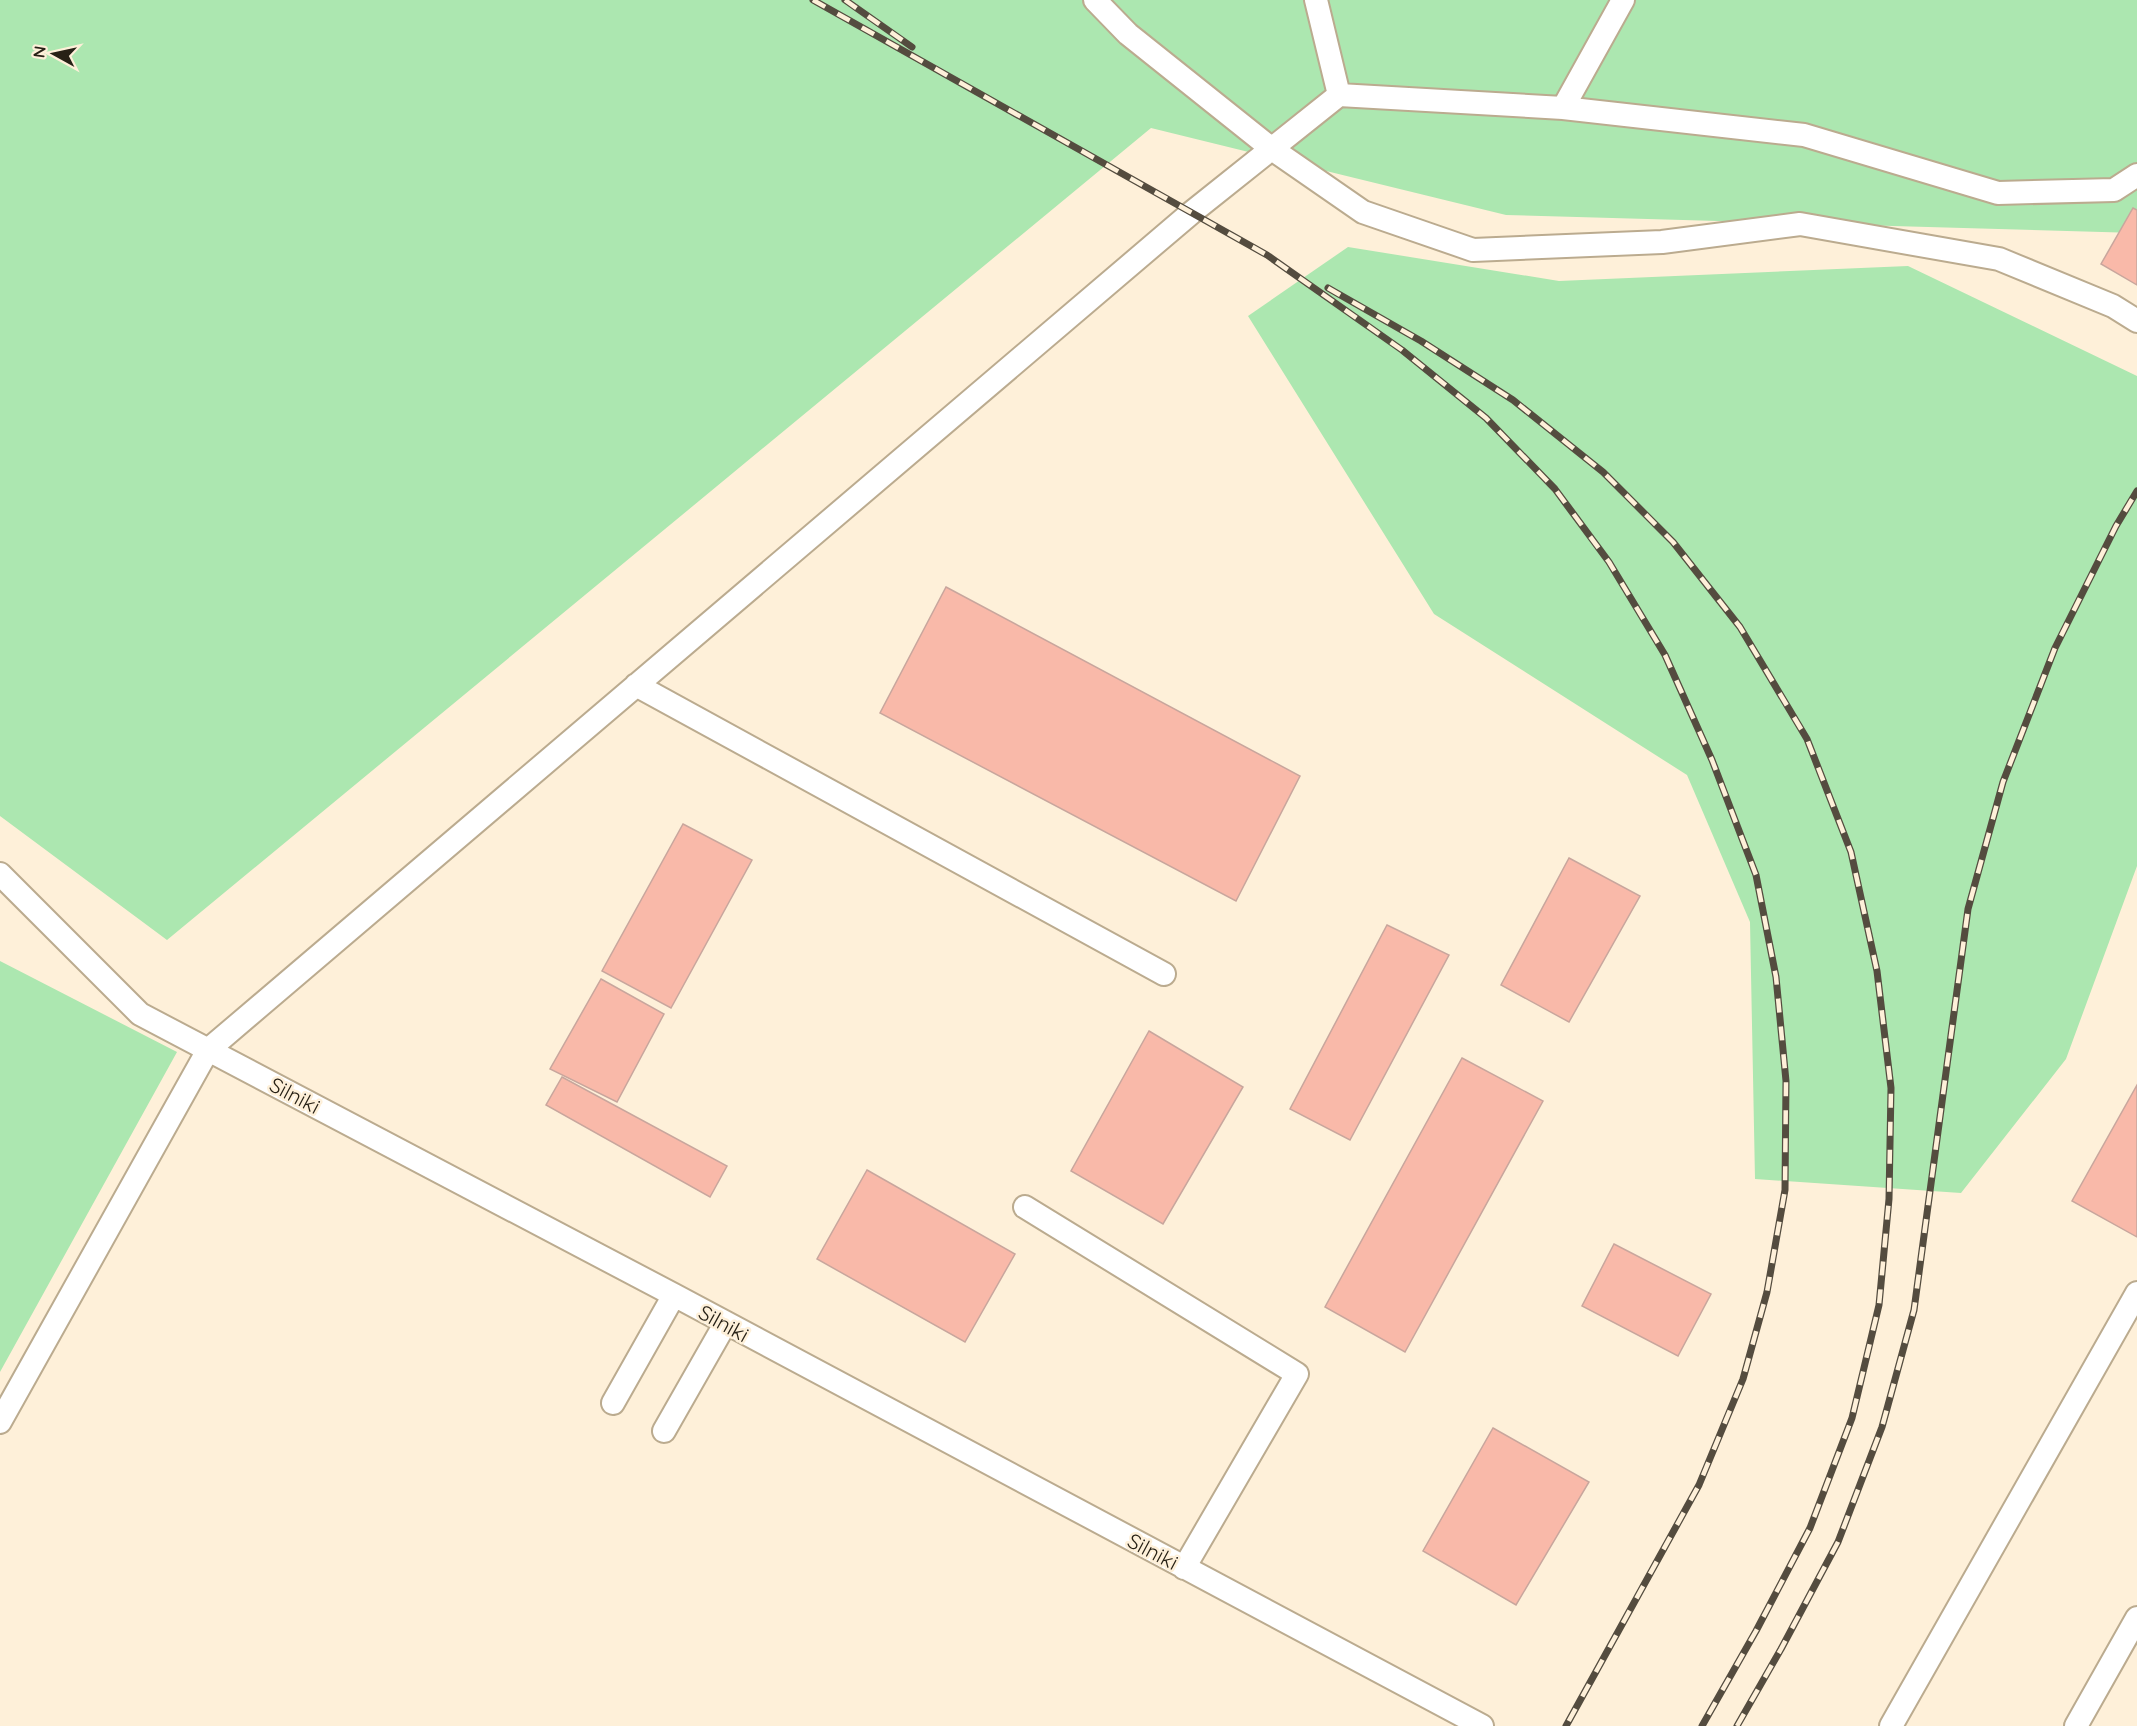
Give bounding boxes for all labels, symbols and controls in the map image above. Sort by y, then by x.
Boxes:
north arrow [24,24,84,84]
text: N [28,45,50,59]
street label: Silniki [265,1071,325,1119]
street label: Silniki [694,1299,754,1347]
street label: Silniki [1123,1527,1183,1575]

